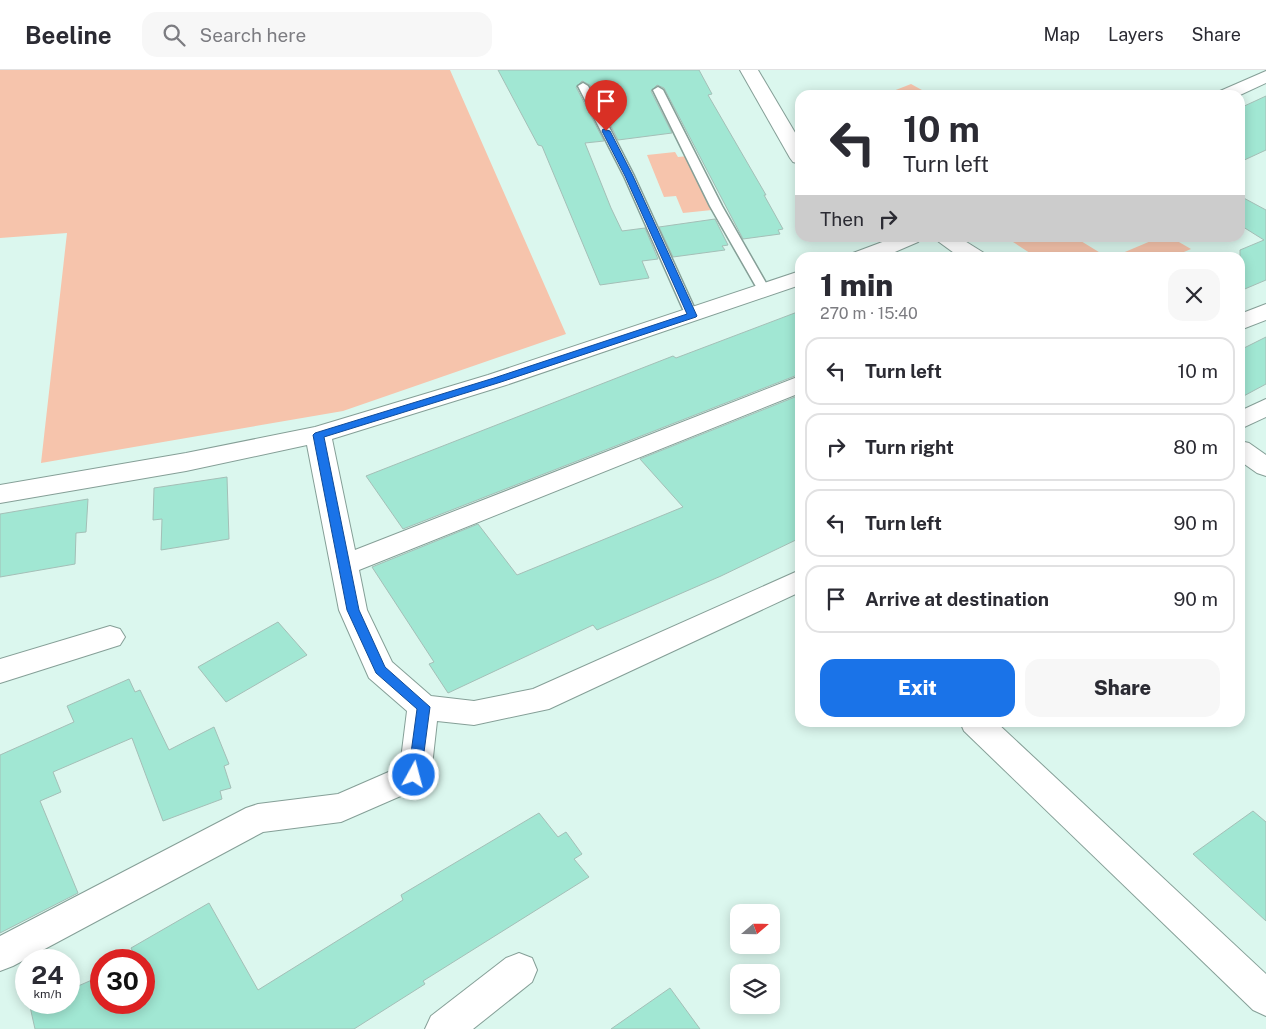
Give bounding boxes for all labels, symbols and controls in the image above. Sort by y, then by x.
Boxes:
search box [142,12,492,57]
text: Beeline [25,21,112,49]
icon: search [160,21,188,49]
text: Search here [200,24,306,46]
text: Map [1044,24,1080,45]
text: Layers [1108,24,1164,45]
text: Share [1192,24,1241,45]
pin [585,80,627,131]
icon: arrive [592,87,620,115]
text: 10 m [903,109,980,150]
icon: left [820,110,885,175]
text: Turn left [903,151,989,177]
icon: right [874,205,902,233]
text: Then [820,208,864,230]
text: 1 min [820,267,893,303]
button: close [1168,269,1220,321]
text: 270 m · 15:40 [820,304,918,323]
icon: left [822,357,850,385]
text: Turn left [865,360,942,382]
text: 10 m [1178,360,1218,382]
icon: right [822,433,850,461]
text: Turn right [865,436,954,458]
text: 80 m [1173,436,1218,458]
icon: left [822,509,850,537]
text: Turn left [865,512,942,534]
text: 90 m [1174,512,1218,534]
icon: arrive [822,585,850,613]
text: Arrive at destination [865,588,1049,610]
text: 90 m [1174,588,1218,610]
button: Exit [820,659,1015,717]
button: Share [1025,659,1220,717]
position arrow [387,748,439,800]
north arrow [730,904,780,954]
map controls [730,904,780,1014]
speed limit sign: 30 [90,949,155,1014]
text: 24 [31,960,64,990]
button: layers [730,964,780,1014]
text: km/h [33,987,62,1001]

